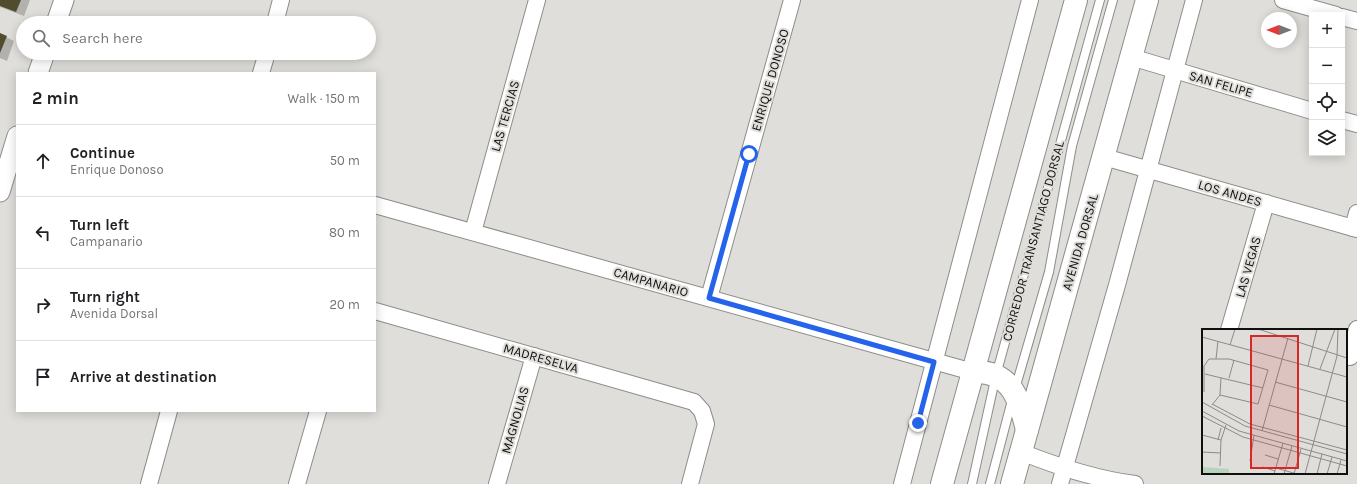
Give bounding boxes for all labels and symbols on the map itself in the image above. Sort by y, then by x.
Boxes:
north arrow [1261,12,1297,48]
street label: ENRIQUE DONOSO [748,27,792,133]
street label: SAN FELIPE [1187,68,1255,100]
street label: LAS TERCIAS [488,79,522,153]
street label: CORREDOR TRANSANTIAGO DORSAL [999,139,1067,343]
route start [740,145,758,163]
street label: LOS ANDES [1196,177,1264,209]
street label: AVENIDA DORSAL [1059,192,1101,292]
street label: LAS VEGAS [1232,235,1264,299]
street label: CAMPANARIO [612,264,690,300]
inset map [1202,329,1347,474]
street label: MADRESELVA [502,340,581,376]
street label: MAGNOLIAS [498,385,532,455]
route end [909,414,927,432]

